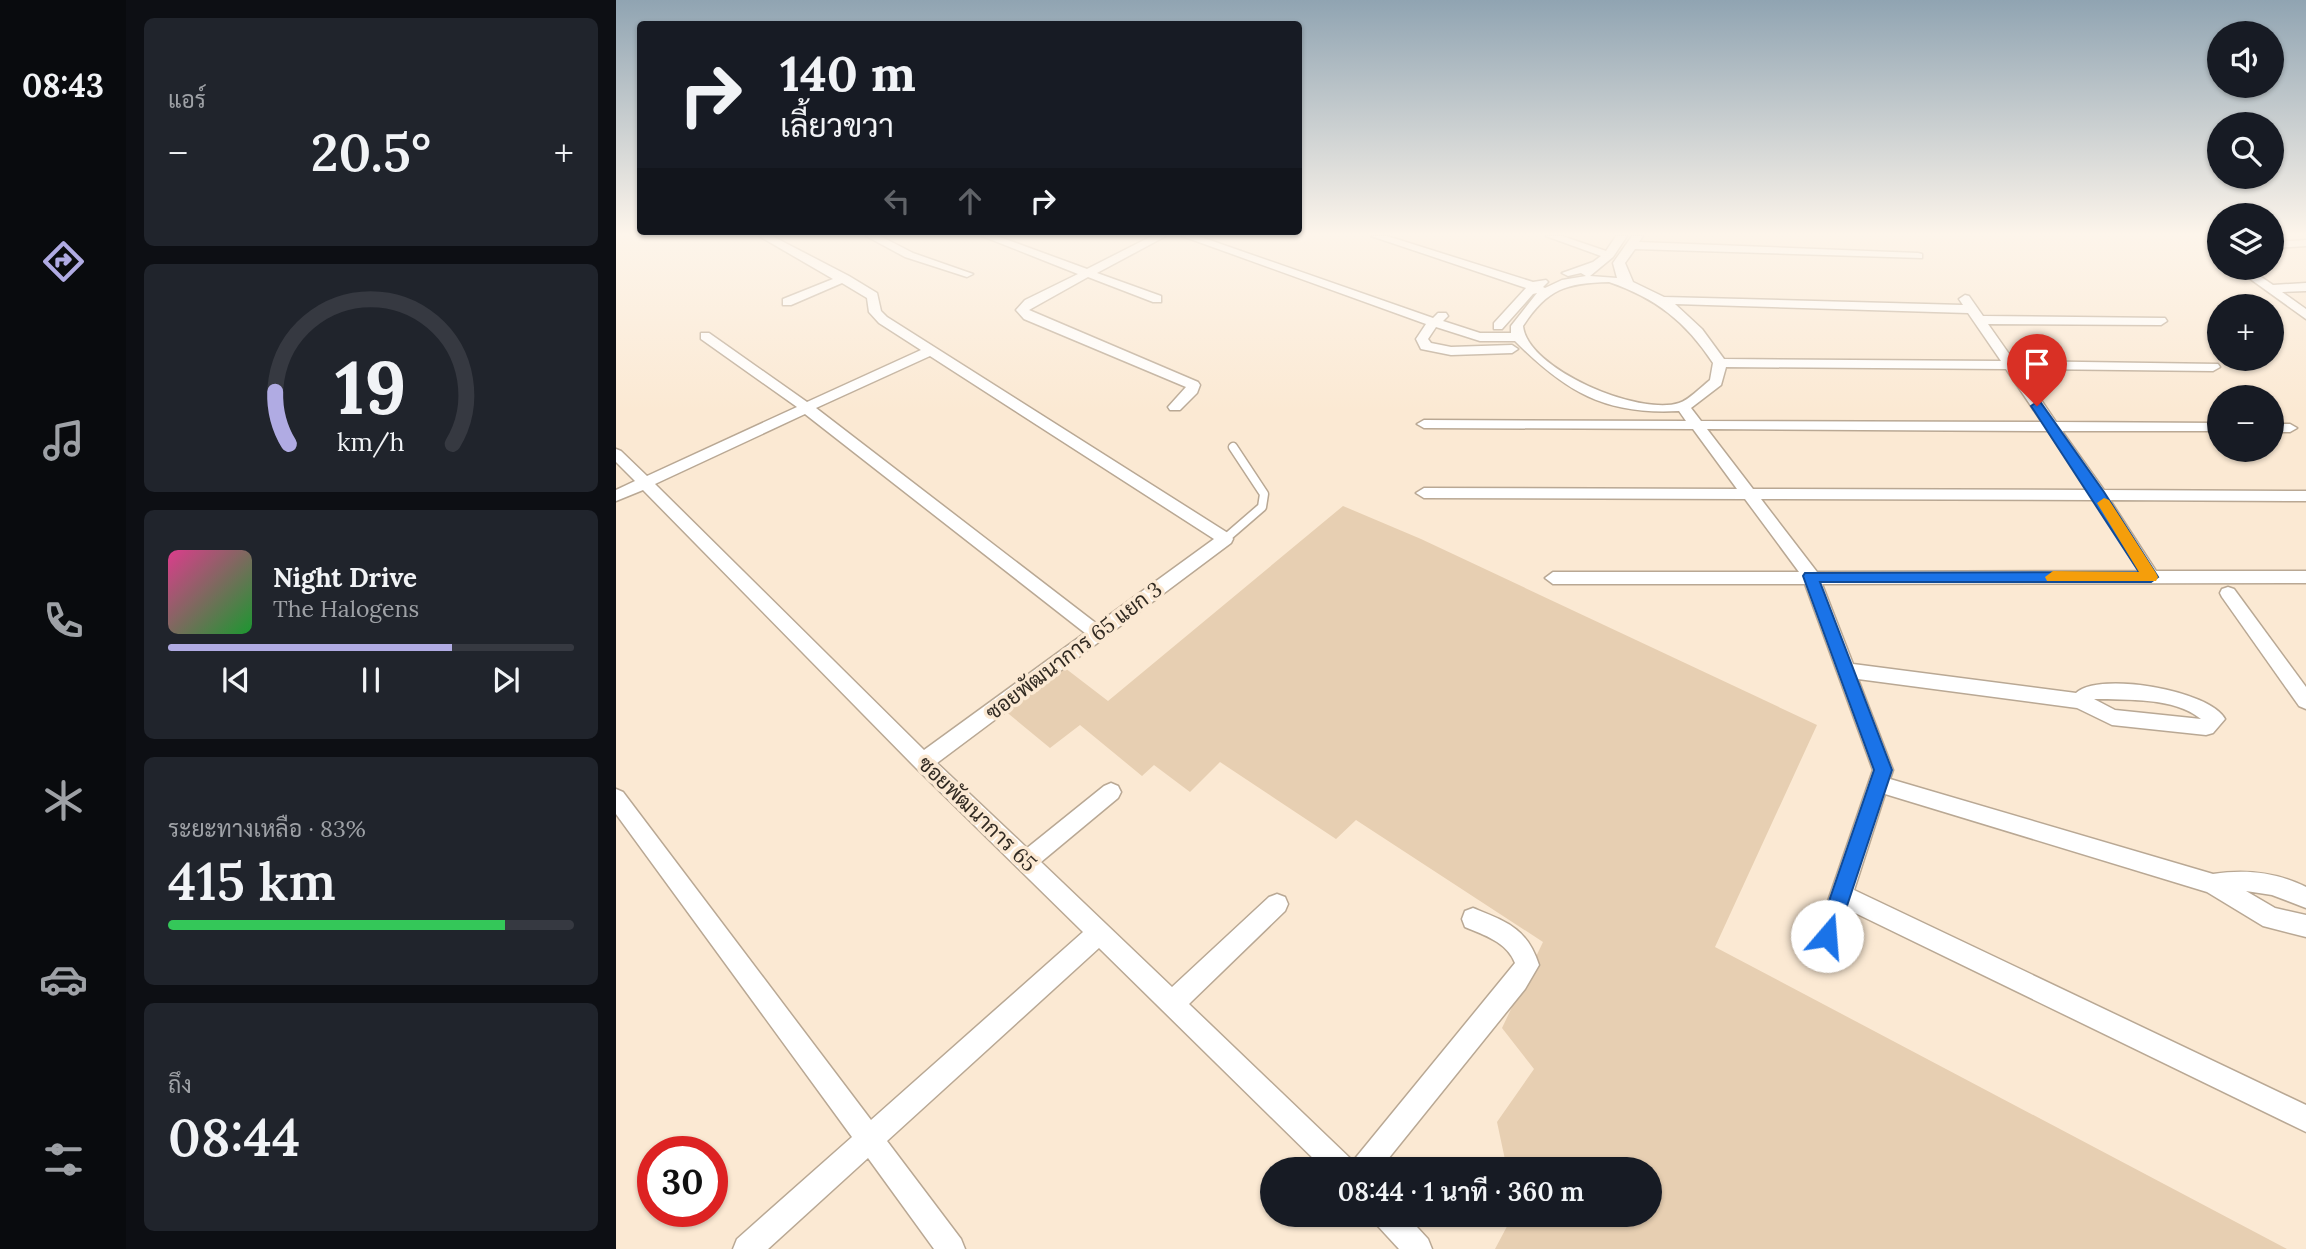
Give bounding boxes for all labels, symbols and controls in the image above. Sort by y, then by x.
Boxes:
map controls [2207,21,2284,462]
button: sound [2207,21,2284,98]
text: 140 m [780,42,916,104]
icon: right [665,49,756,140]
text: 08:43 [22,65,104,106]
text: แอร์ [168,85,206,114]
text: เลี้ยวขวา [780,105,894,146]
button: search [2207,112,2284,189]
text: 20.5° [311,119,431,185]
text: − [168,129,188,177]
text: + [554,129,574,177]
icon: left [878,182,916,220]
icon: ahead [951,182,989,220]
icon: right [1024,182,1062,220]
button: layers [2207,203,2284,280]
icon: directions [39,237,88,286]
button: + [2207,294,2284,371]
pin [2007,334,2067,406]
text: 19 [335,342,407,435]
icon: arrive [2018,345,2056,383]
button: − [2207,385,2284,462]
icon: music [39,416,88,465]
text: km/h [337,426,405,458]
text: Night Drive [273,561,417,594]
street label: ซอยพัฒนาการ 65 แยก 3 [980,575,1167,726]
text: The Halogens [273,594,419,623]
icon: phone [39,596,88,645]
icon: previous [217,661,255,699]
icon: pause [352,661,390,699]
icon: next [487,661,525,699]
street label: ซอยพัฒนาการ 65 [912,750,1042,877]
icon: climate [39,776,88,825]
text: ระยะทางเหลือ · 83% [168,814,366,843]
text: 415 km [168,848,336,914]
position arrow [1790,899,1864,973]
icon: car [39,955,88,1004]
text: ถึง [168,1070,192,1099]
text: 08:44 [168,1104,300,1170]
icon: filters [39,1135,88,1184]
speed limit sign: 30 [637,1136,728,1227]
text: 08:44 · 1 นาที · 360 m [1338,1175,1584,1208]

